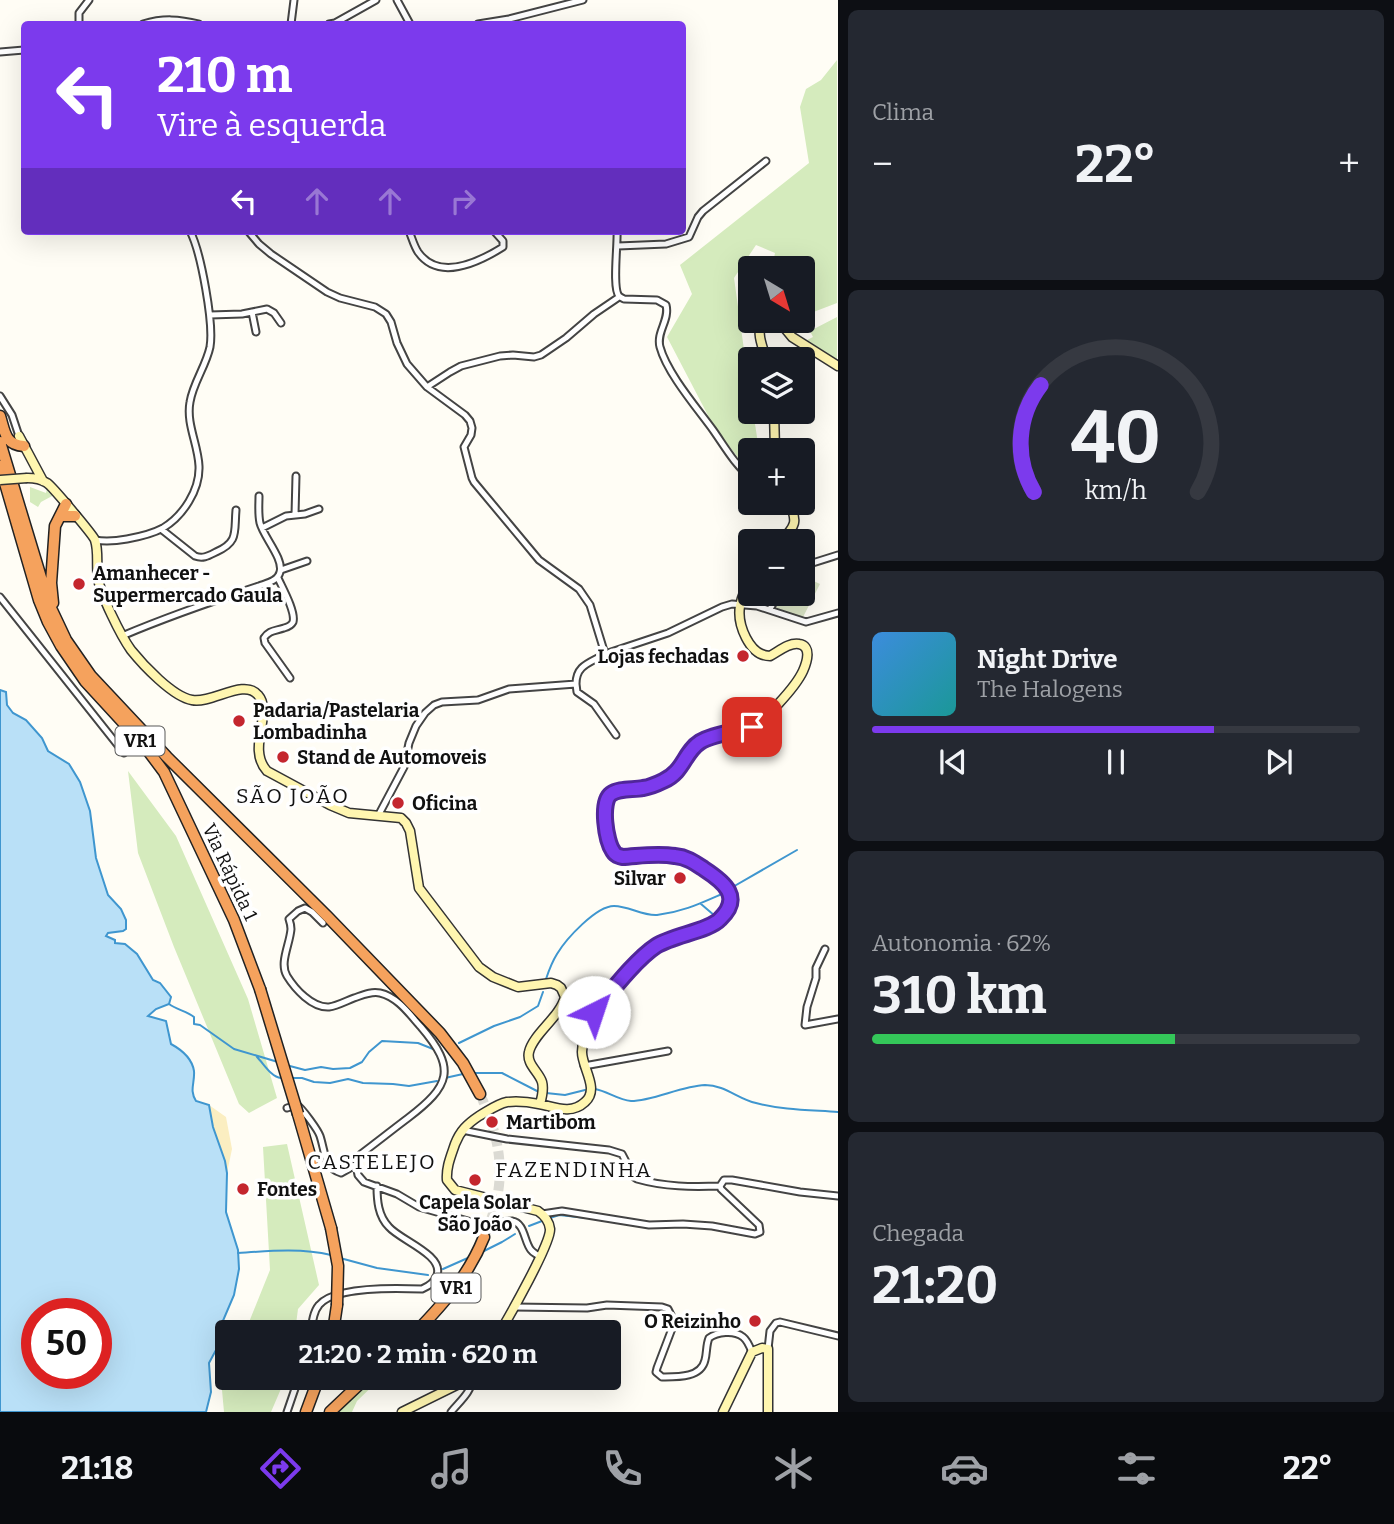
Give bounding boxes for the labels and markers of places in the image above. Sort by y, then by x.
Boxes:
place label: Amanhecer - Supermercado Gaula [93,562,283,607]
marker: Amanhecer - Supermercado Gaula [71,576,87,592]
place label: Lojas fechadas [598,645,729,668]
marker: Lojas fechadas [735,648,751,664]
pin [722,697,782,757]
place label: Padaria/Pastelaria Lombadinha [253,699,420,744]
marker: Padaria/Pastelaria Lombadinha [231,713,247,729]
place label: Stand de Automoveis [297,746,487,769]
marker: Stand de Automoveis [275,749,291,765]
place label: Oficina [412,792,478,815]
marker: Oficina [390,795,406,811]
place label: Silvar [614,867,666,890]
marker: Silvar [672,870,688,886]
place label: Martibom [506,1111,596,1134]
marker: Martibom [484,1114,500,1130]
marker: Capela Solar São João [467,1172,483,1188]
place label: Fontes [257,1178,317,1201]
marker: Fontes [235,1181,251,1197]
place label: Capela Solar São João [419,1191,531,1236]
place label: O Reizinho [644,1310,741,1333]
marker: O Reizinho [747,1313,763,1329]

